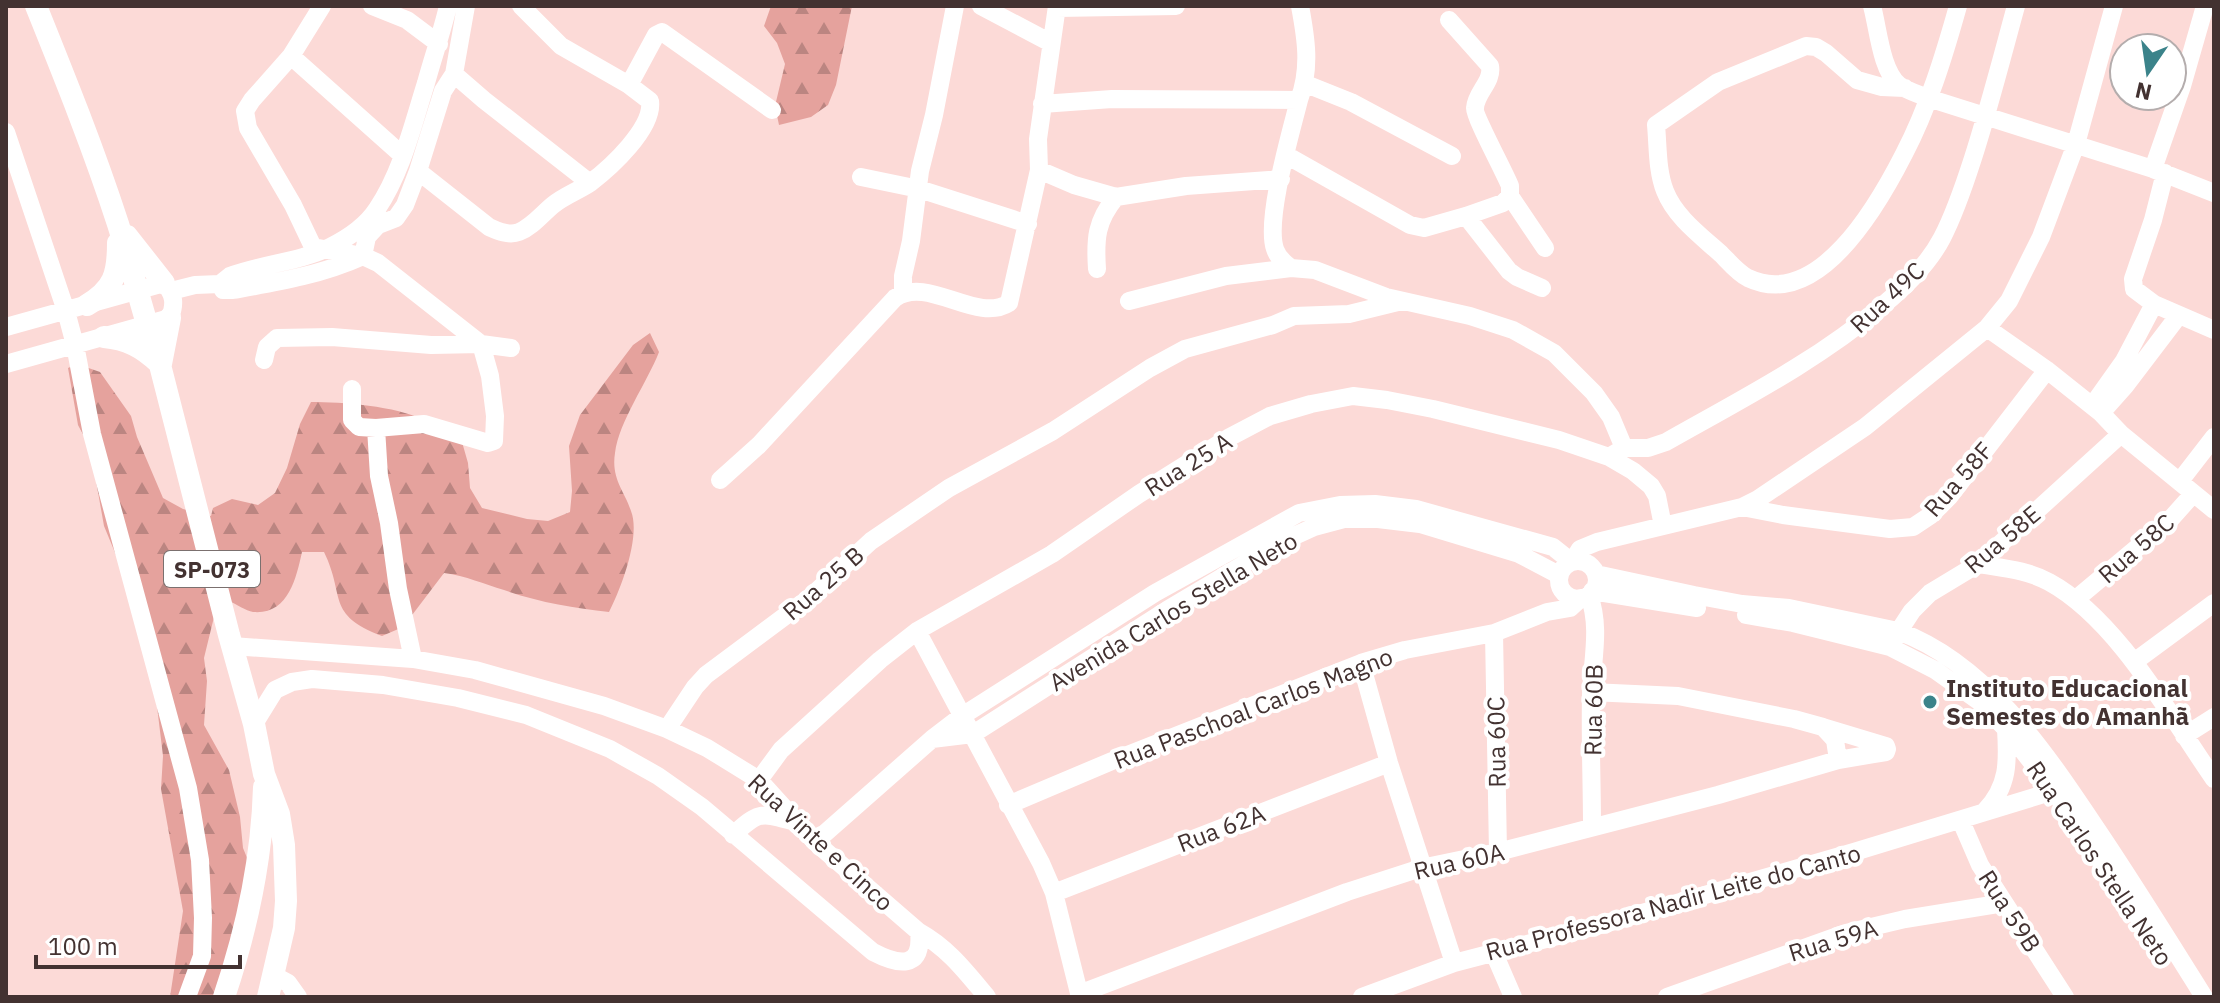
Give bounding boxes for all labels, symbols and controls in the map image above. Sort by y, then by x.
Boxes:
north arrow [2108,32,2188,112]
text: N [2132,76,2154,108]
street label: Rua 49C [1843,254,1931,340]
street label: Rua 25 A [1138,425,1238,503]
street label: Rua 58F [1916,435,2000,523]
street label: Rua 58E [1957,498,2047,580]
street label: Rua 58C [2091,506,2181,590]
street label: Avenida Carlos Stella Neto [1043,524,1303,698]
street label: Rua 25 B [776,539,870,627]
road number: SP-073 [164,551,260,587]
street label: Rua Paschoal Carlos Magno [1109,640,1397,776]
street label: Rua 60B [1576,664,1610,756]
place label: Instituto Educacional Semestes do Amanhã [1946,672,2189,732]
marker: Instituto Educacional Semestes do Amanhã [1921,693,1939,711]
street label: Rua 60C [1479,696,1513,788]
street label: Rua Carlos Stella Neto [2020,755,2180,971]
street label: Rua Vinte e Cinco [741,766,901,918]
street label: Rua 62A [1172,797,1270,859]
street label: Rua 60A [1411,835,1507,887]
street label: Rua Professora Nadir Leite do Canto [1482,836,1864,968]
street label: Rua 59B [1972,864,2048,958]
street label: Rua 59A [1784,911,1882,969]
scale bar [36,919,240,969]
text: 100 m [48,930,118,962]

